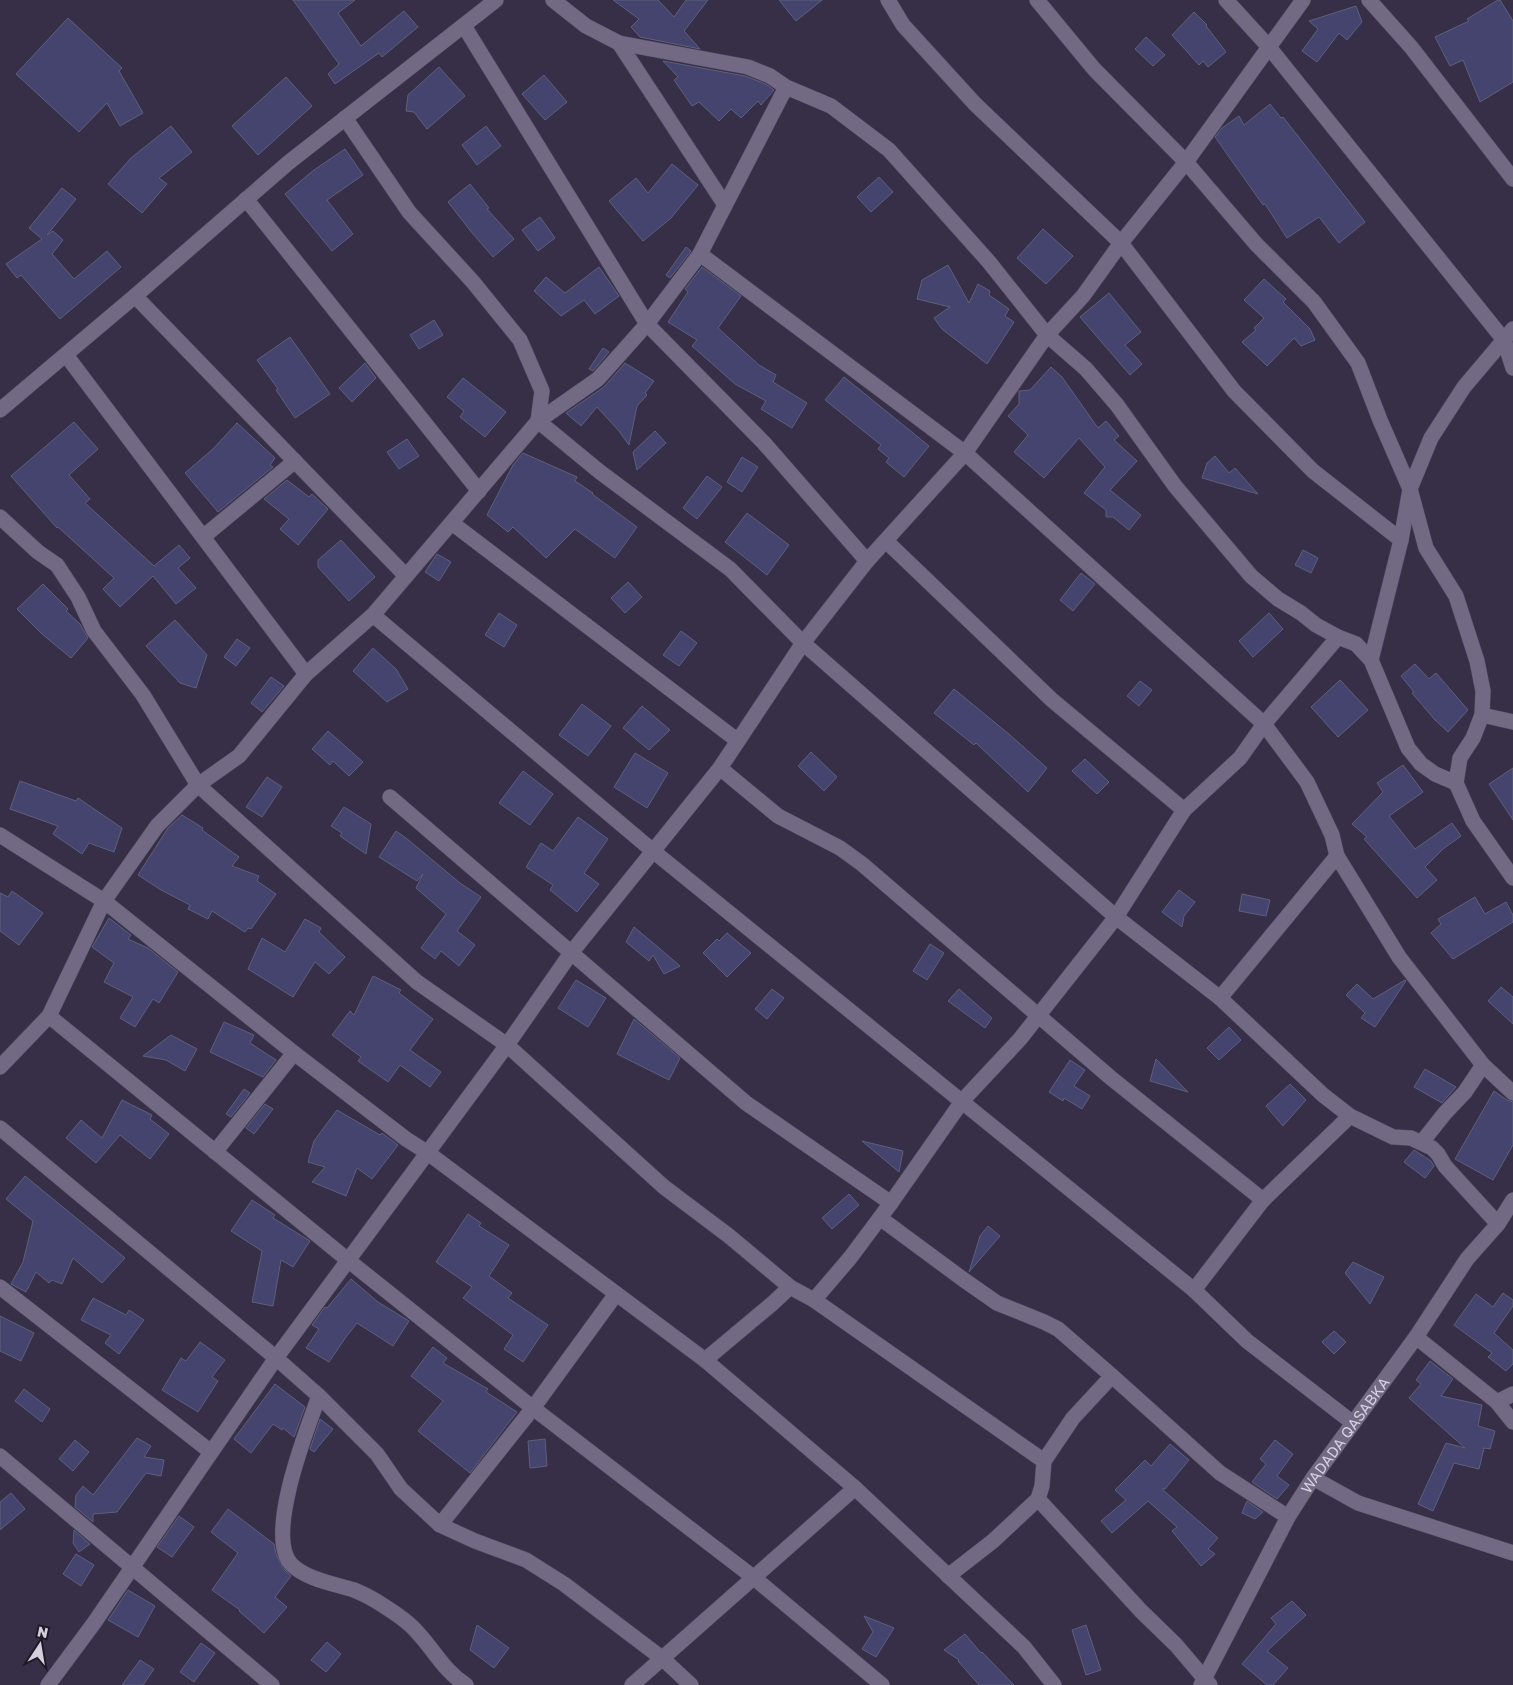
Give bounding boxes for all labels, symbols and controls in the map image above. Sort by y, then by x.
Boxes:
street label: WADADA QASABKA [1297,1373,1393,1496]
north arrow [15,1620,65,1670]
text: N [36,1622,50,1641]

